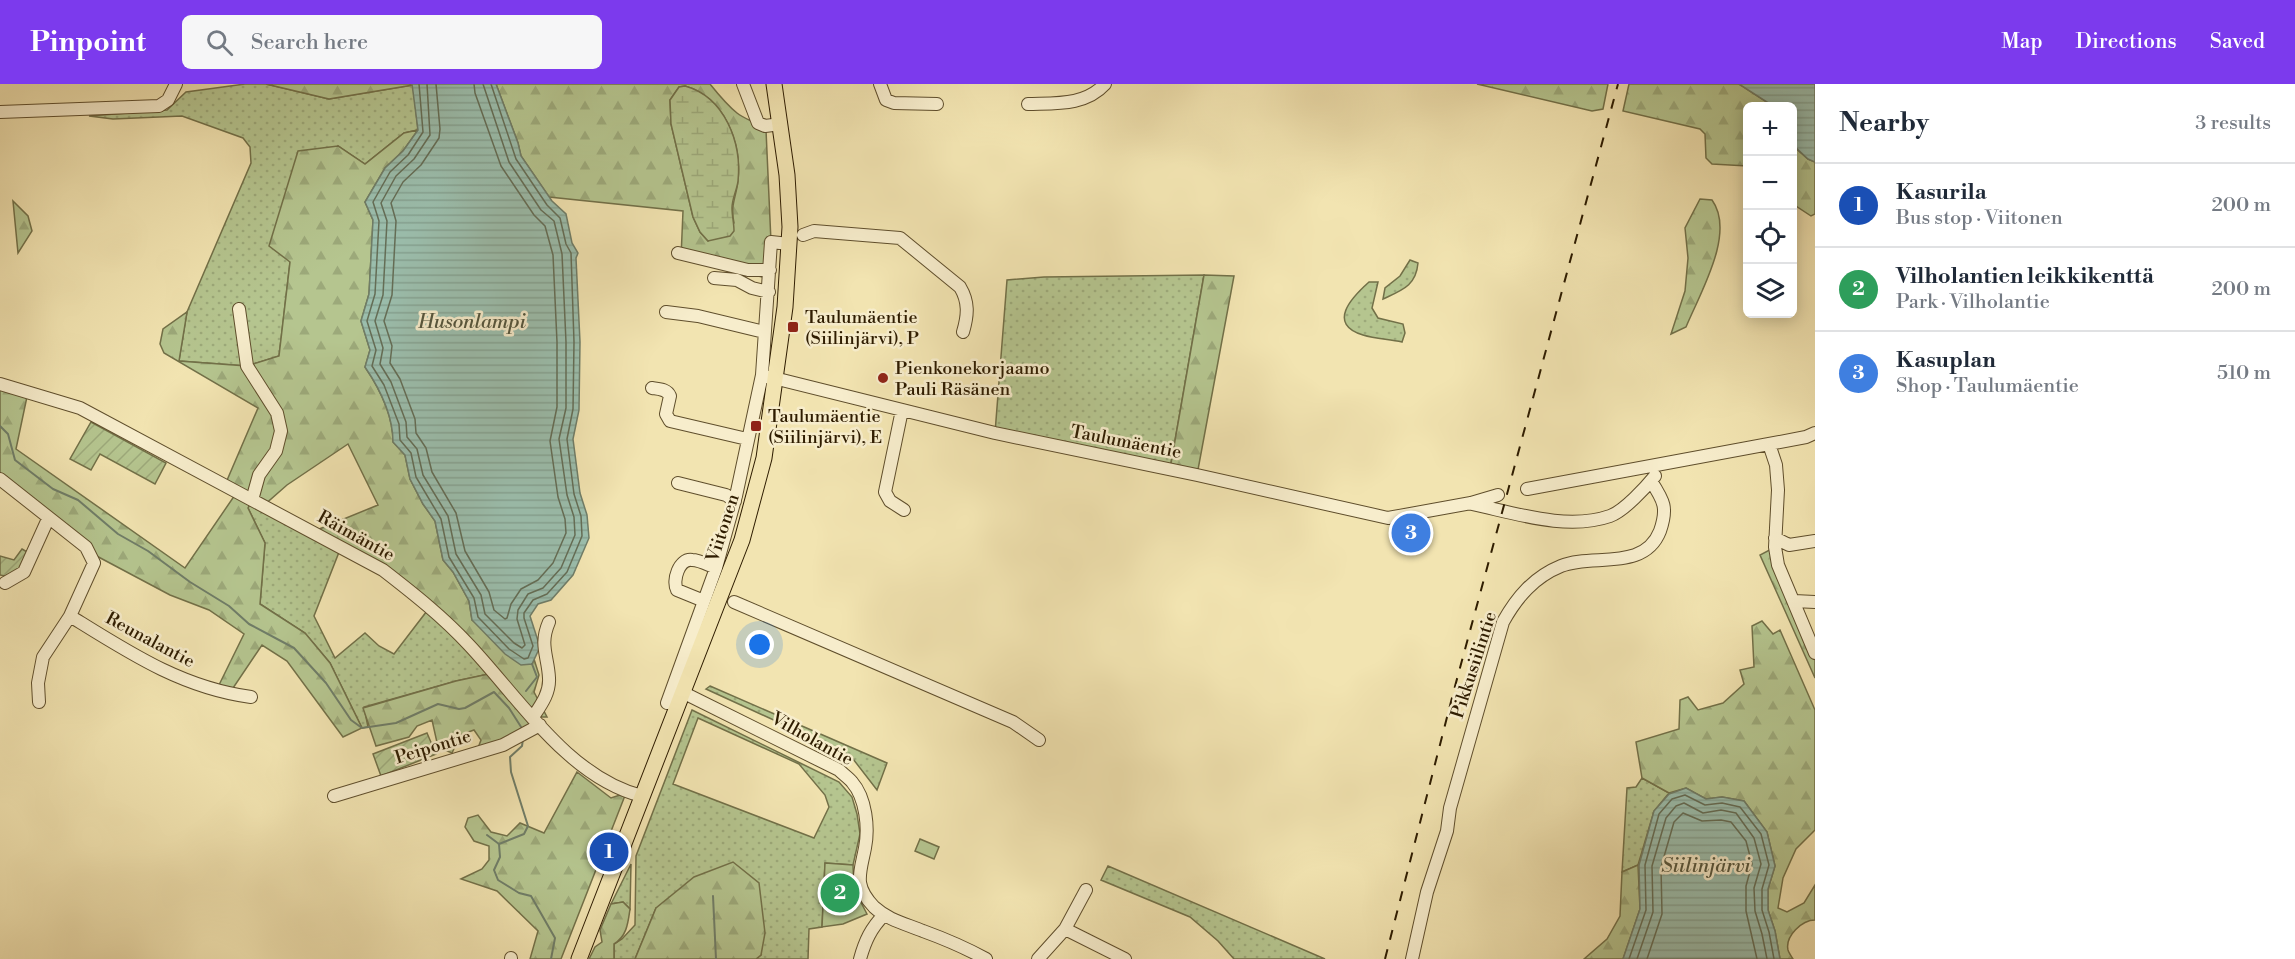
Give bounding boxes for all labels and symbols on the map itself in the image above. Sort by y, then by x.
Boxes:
place label: Taulumäentie (Siilinjärvi), P [805,306,919,350]
water label: Husonlampi [417,310,527,335]
marker: Taulumäentie (Siilinjärvi), P [786,320,800,334]
place label: Pienkonekorjaamo Pauli Räsänen [895,357,1050,401]
marker: Pienkonekorjaamo Pauli Räsänen [876,371,890,385]
place label: Taulumäentie (Siilinjärvi), E [768,405,882,449]
marker: Taulumäentie (Siilinjärvi), E [749,419,763,433]
street label: Taulumäentie [1069,420,1183,464]
street label: Viitonen [701,491,745,566]
street label: Räimäntie [313,505,399,567]
pin: 3 [1392,510,1430,556]
street label: Reunalantie [101,607,199,673]
street label: Pikkusiilintie [1446,609,1502,721]
your location [745,630,774,659]
street label: Vilholantie [766,707,857,771]
street label: Peipontie [392,724,474,770]
pin: 1 [590,830,628,874]
water label: Siilinjärvi [1661,854,1752,879]
pin: 2 [820,870,860,916]

